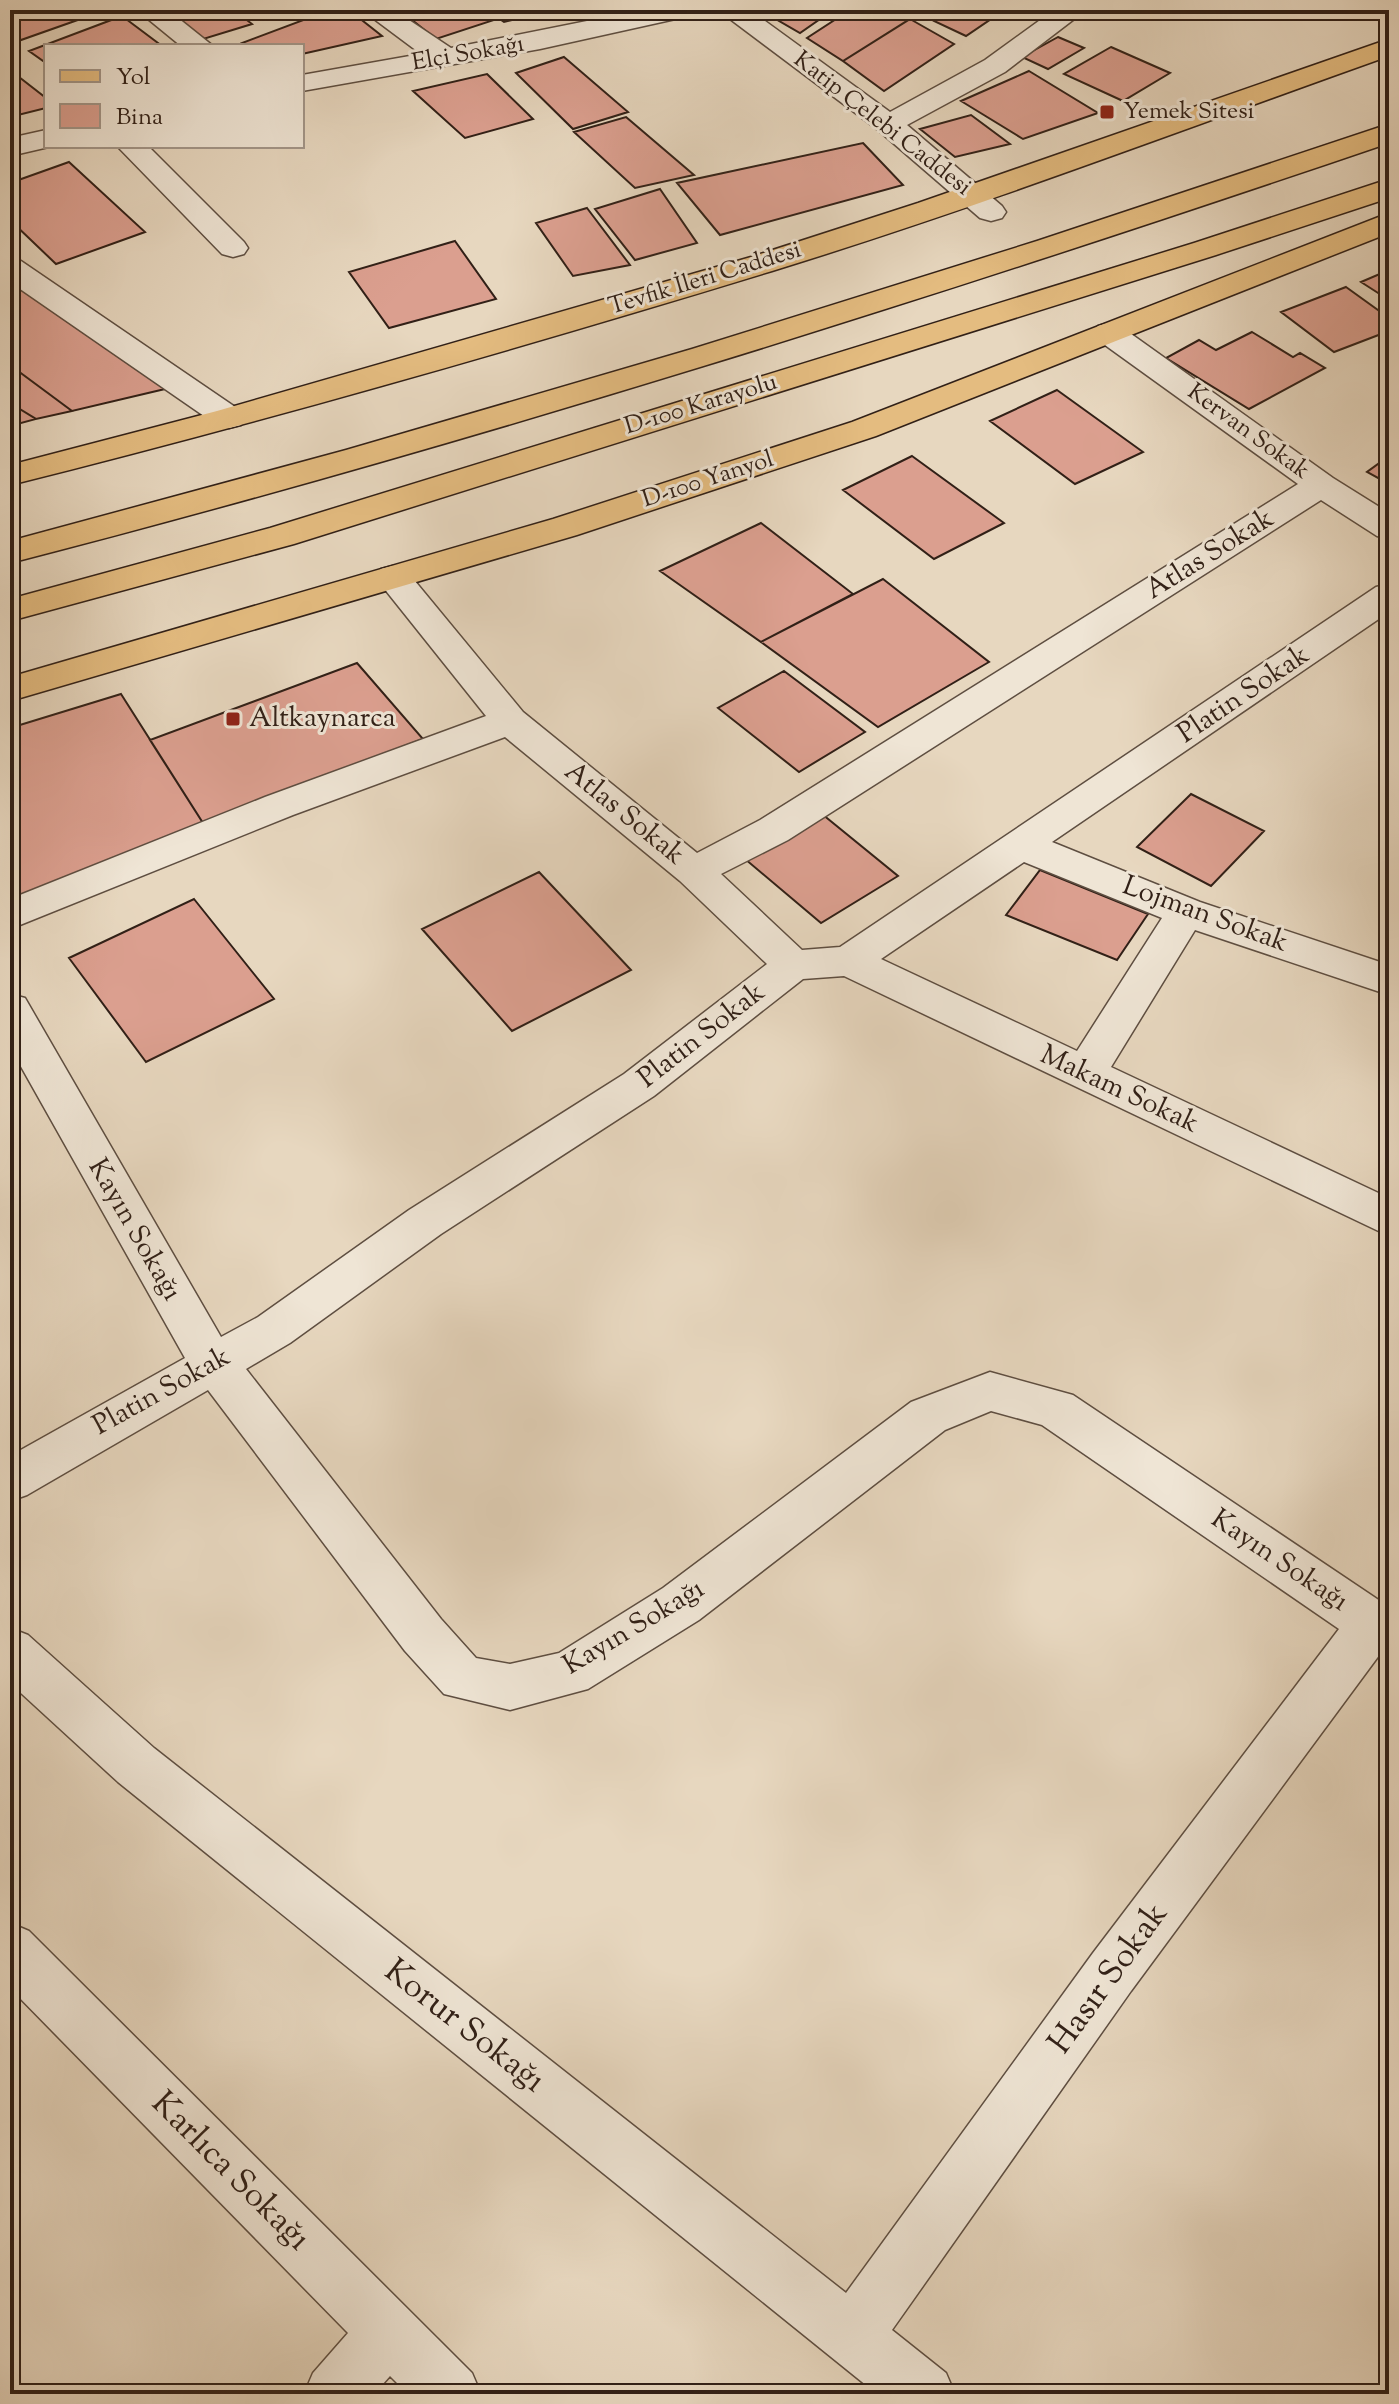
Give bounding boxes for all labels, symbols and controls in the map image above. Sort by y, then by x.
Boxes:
street label: Elçi Sokağı [409,27,527,81]
legend [44,44,304,148]
street label: Katip Çelebi Caddesi [786,44,978,204]
text: Yol [116,61,151,95]
place label: Yemek Sitesi [1123,95,1255,129]
text: Bina [116,101,163,135]
marker: Yemek Sitesi [1098,103,1116,121]
street label: Tevfik İleri Caddesi [605,234,806,324]
street label: D-100 Karayolu [620,366,782,444]
street label: Kervan Sokak [1180,376,1316,488]
street label: D-100 Yanyol [638,443,778,517]
street label: Atlas Sokak [1138,500,1282,610]
street label: Platin Sokak [1170,636,1318,754]
place label: Altkaynarca [249,699,396,739]
marker: Altkaynarca [224,710,242,728]
street label: Atlas Sokak [555,753,693,875]
street label: Lojman Sokak [1117,867,1293,963]
street label: Platin Sokak [630,974,774,1098]
street label: Makam Sokak [1033,1036,1205,1144]
street label: Kayın Sokağı [77,1151,191,1309]
street label: Platin Sokak [86,1338,238,1446]
street label: Kayın Sokağı [1202,1500,1356,1622]
street label: Kayın Sokağı [556,1570,712,1686]
street label: Hasır Sokak [1037,1893,1181,2065]
street label: Korur Sokağı [373,1948,555,2106]
street label: Karlıca Sokağı [139,2081,321,2263]

